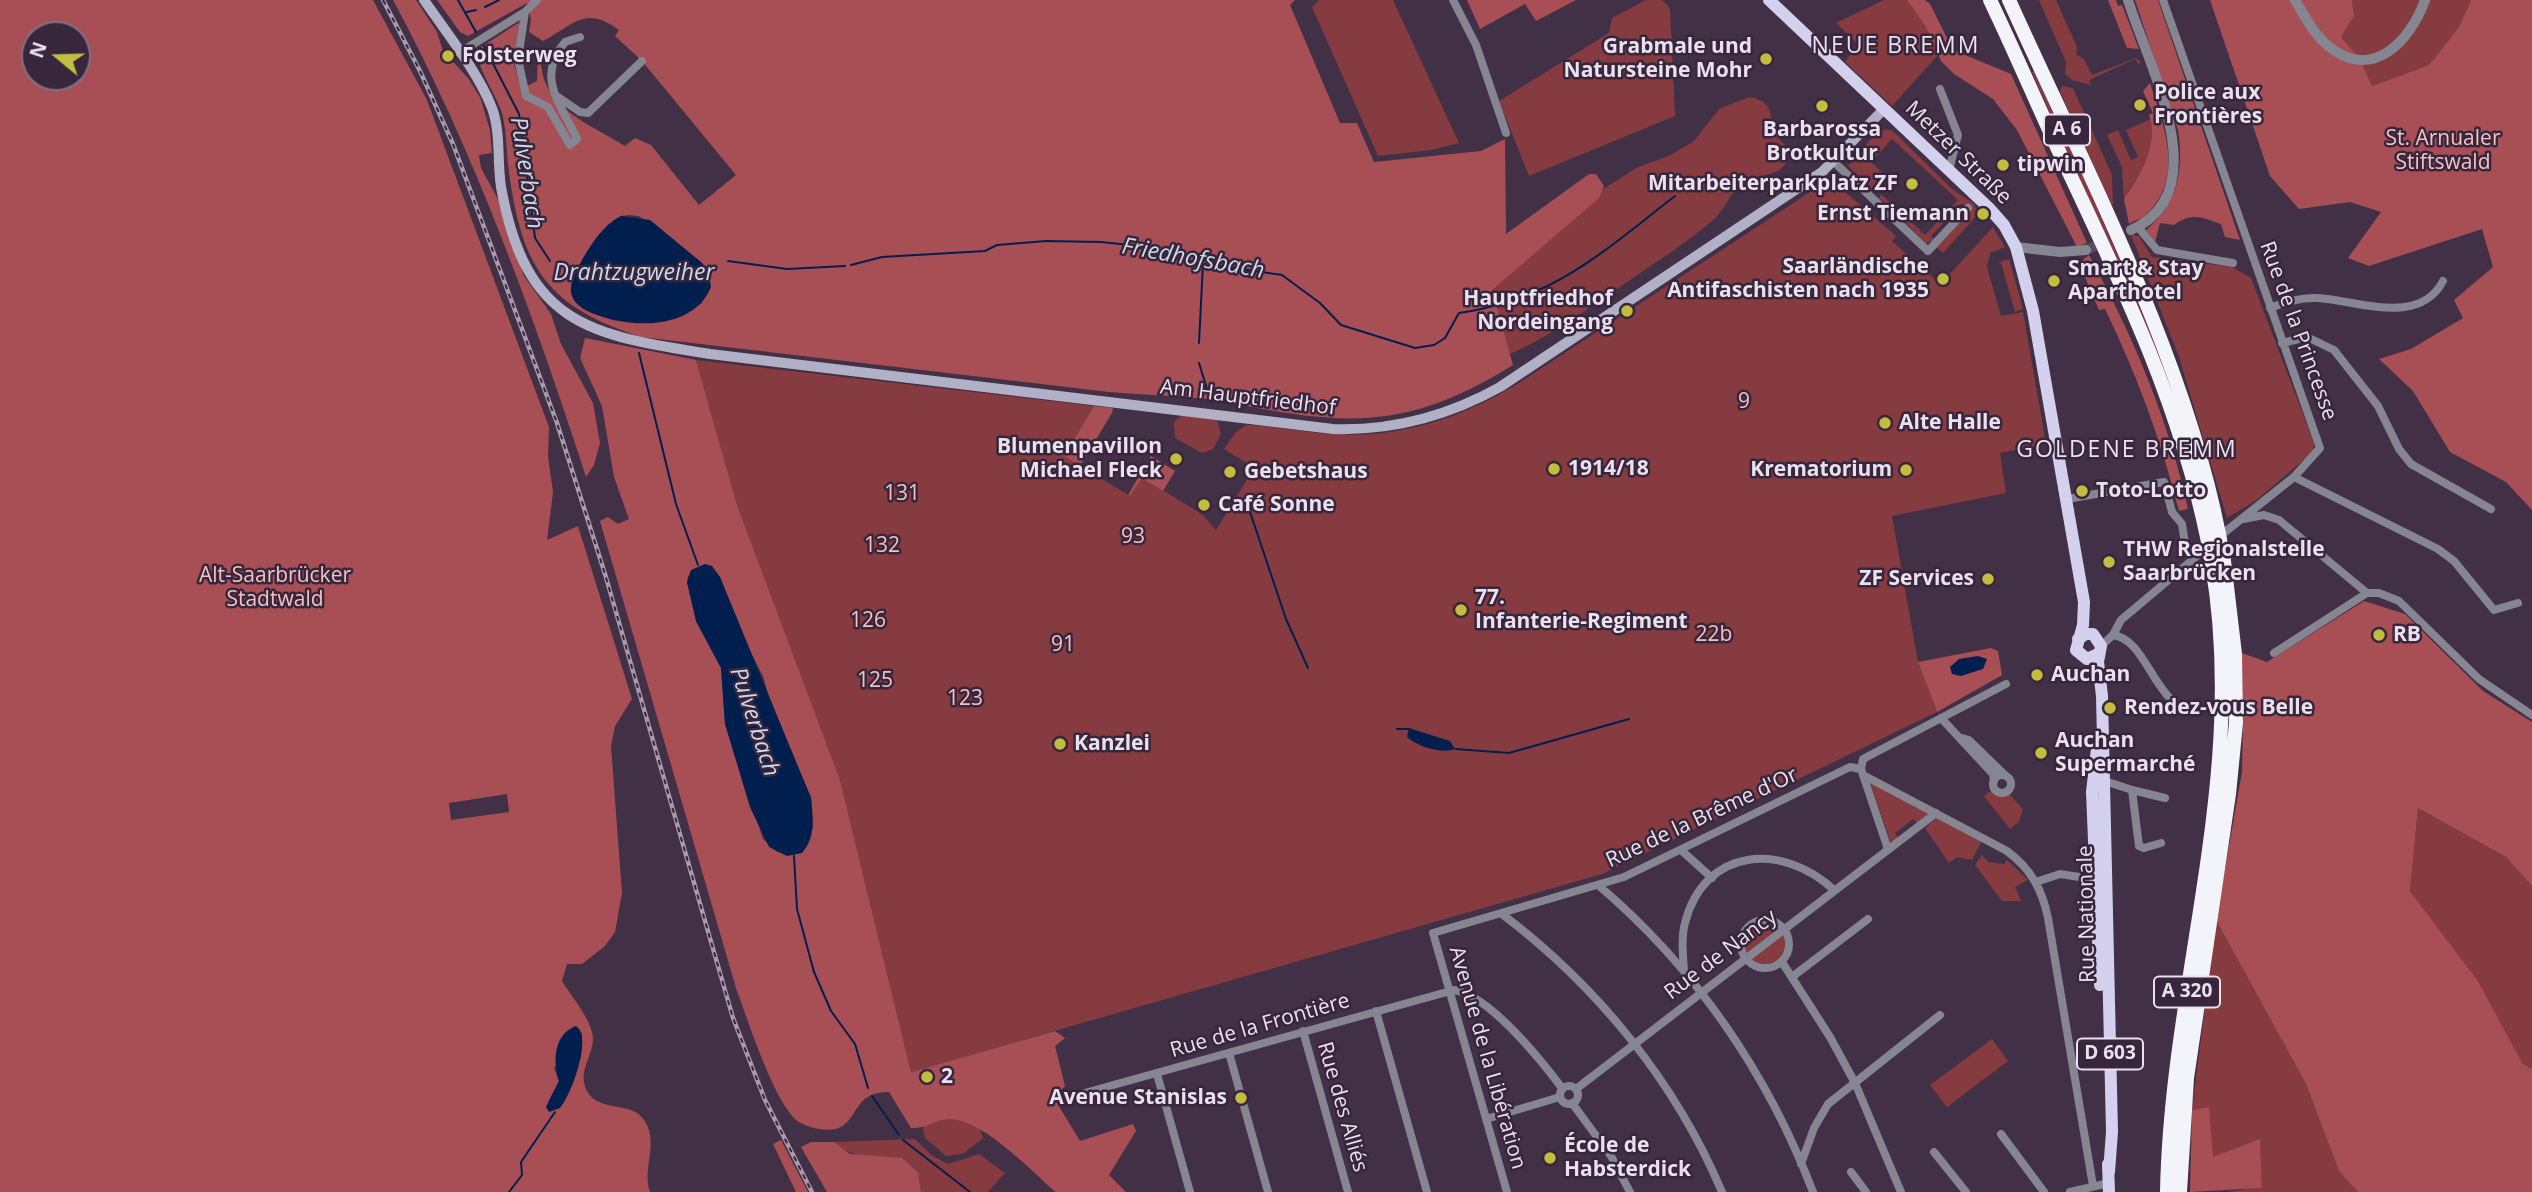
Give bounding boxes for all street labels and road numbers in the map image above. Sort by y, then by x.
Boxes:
street label: Metzer Straße [1900,96,2016,210]
road number: A 6 [2044,114,2090,146]
street label: Rue de la Princesse [2254,238,2342,424]
street label: Am Hauptfriedhof [1159,375,1337,421]
street label: Rue de la Brême d'Or [1602,763,1802,873]
street label: Rue Nationale [2073,845,2101,983]
street label: Rue de Nancy [1660,905,1782,1005]
street label: Avenue de la Libération [1443,944,1531,1172]
road number: A 320 [2154,976,2220,1008]
street label: Rue de la Frontière [1167,988,1353,1064]
road number: D 603 [2077,1038,2143,1070]
street label: Rue des Alliés [1311,1039,1373,1175]

